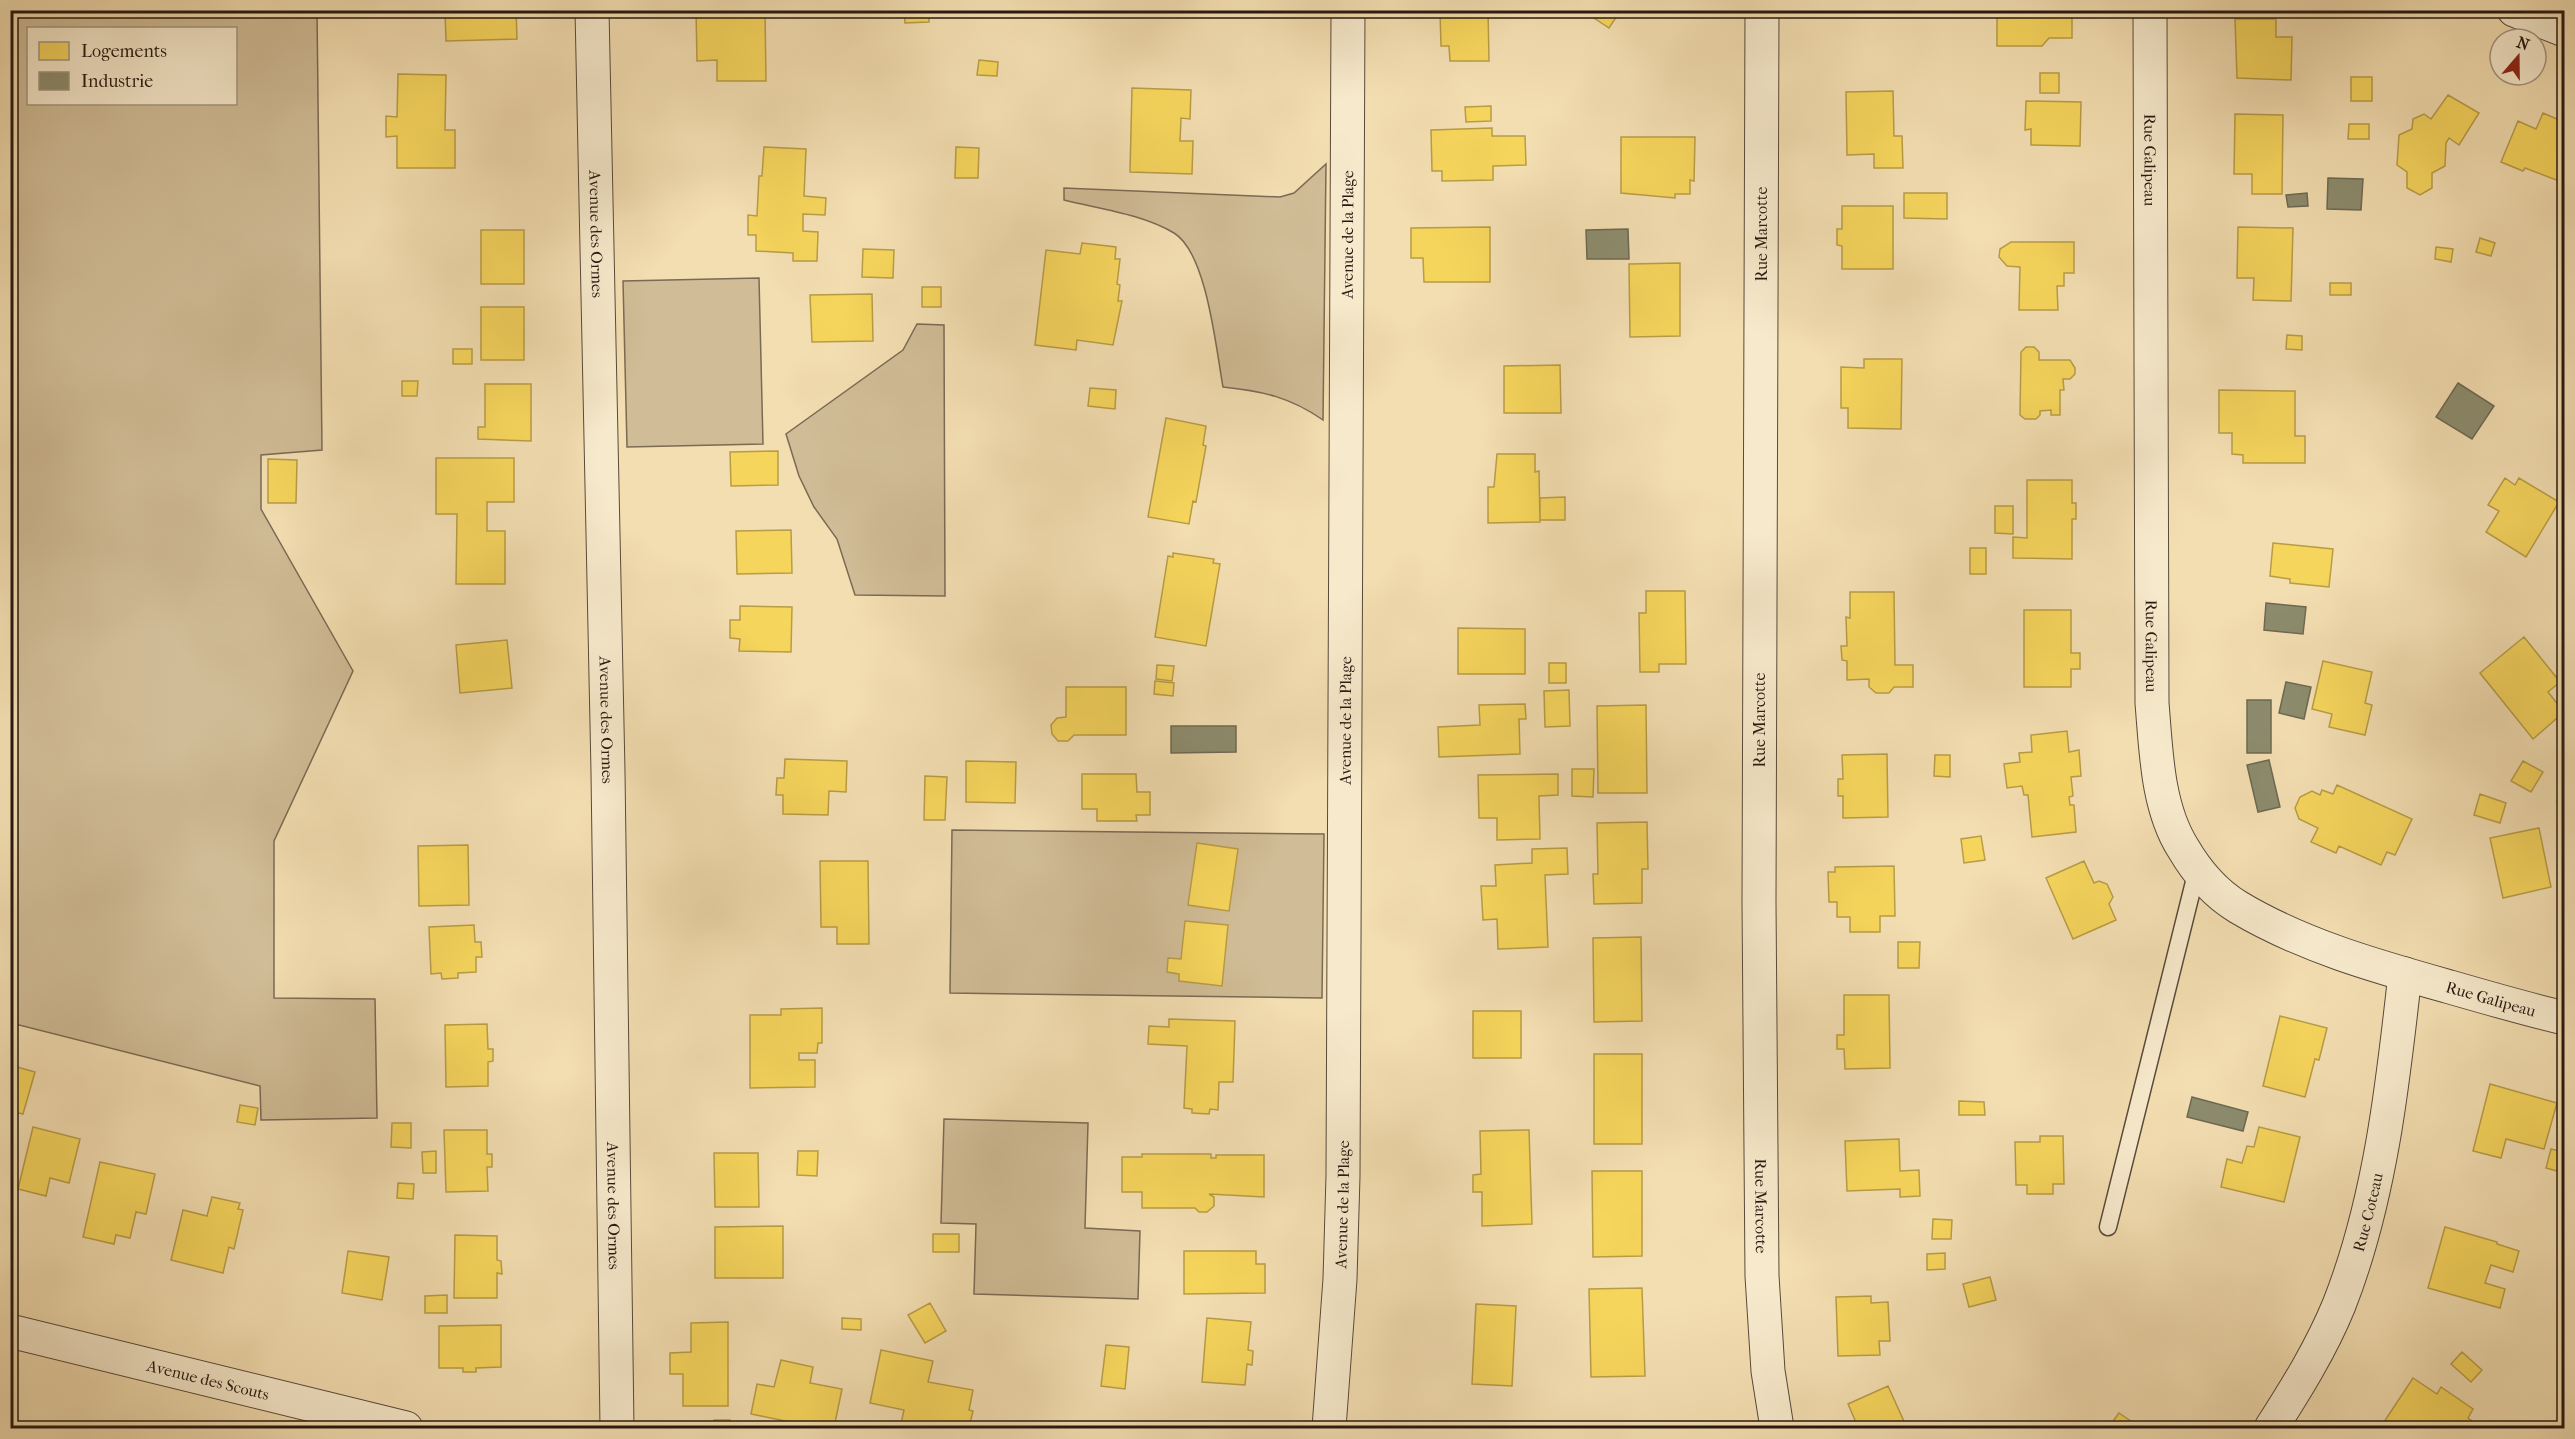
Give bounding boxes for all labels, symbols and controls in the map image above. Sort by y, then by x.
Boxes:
legend [27,27,237,105]
north arrow [2488,27,2548,87]
text: N [2514,32,2533,55]
text: Logements [81,41,167,62]
text: Industrie [81,71,153,92]
street label: Rue Galipeau [2140,114,2160,206]
street label: Avenue des Ormes [585,169,607,298]
street label: Avenue de la Plage [1338,170,1357,300]
street label: Rue Marcotte [1752,186,1771,281]
street label: Rue Galipeau [2142,600,2161,692]
street label: Avenue des Ormes [596,655,617,784]
street label: Avenue de la Plage [1336,656,1355,786]
street label: Rue Marcotte [1750,672,1769,767]
street label: Rue Galipeau [2444,977,2538,1021]
street label: Avenue de la Plage [1331,1140,1353,1270]
street label: Avenue des Ormes [603,1141,624,1270]
street label: Rue Marcotte [1751,1158,1771,1254]
street label: Rue Coteau [2349,1171,2387,1254]
street label: Avenue des Scouts [144,1356,271,1404]

